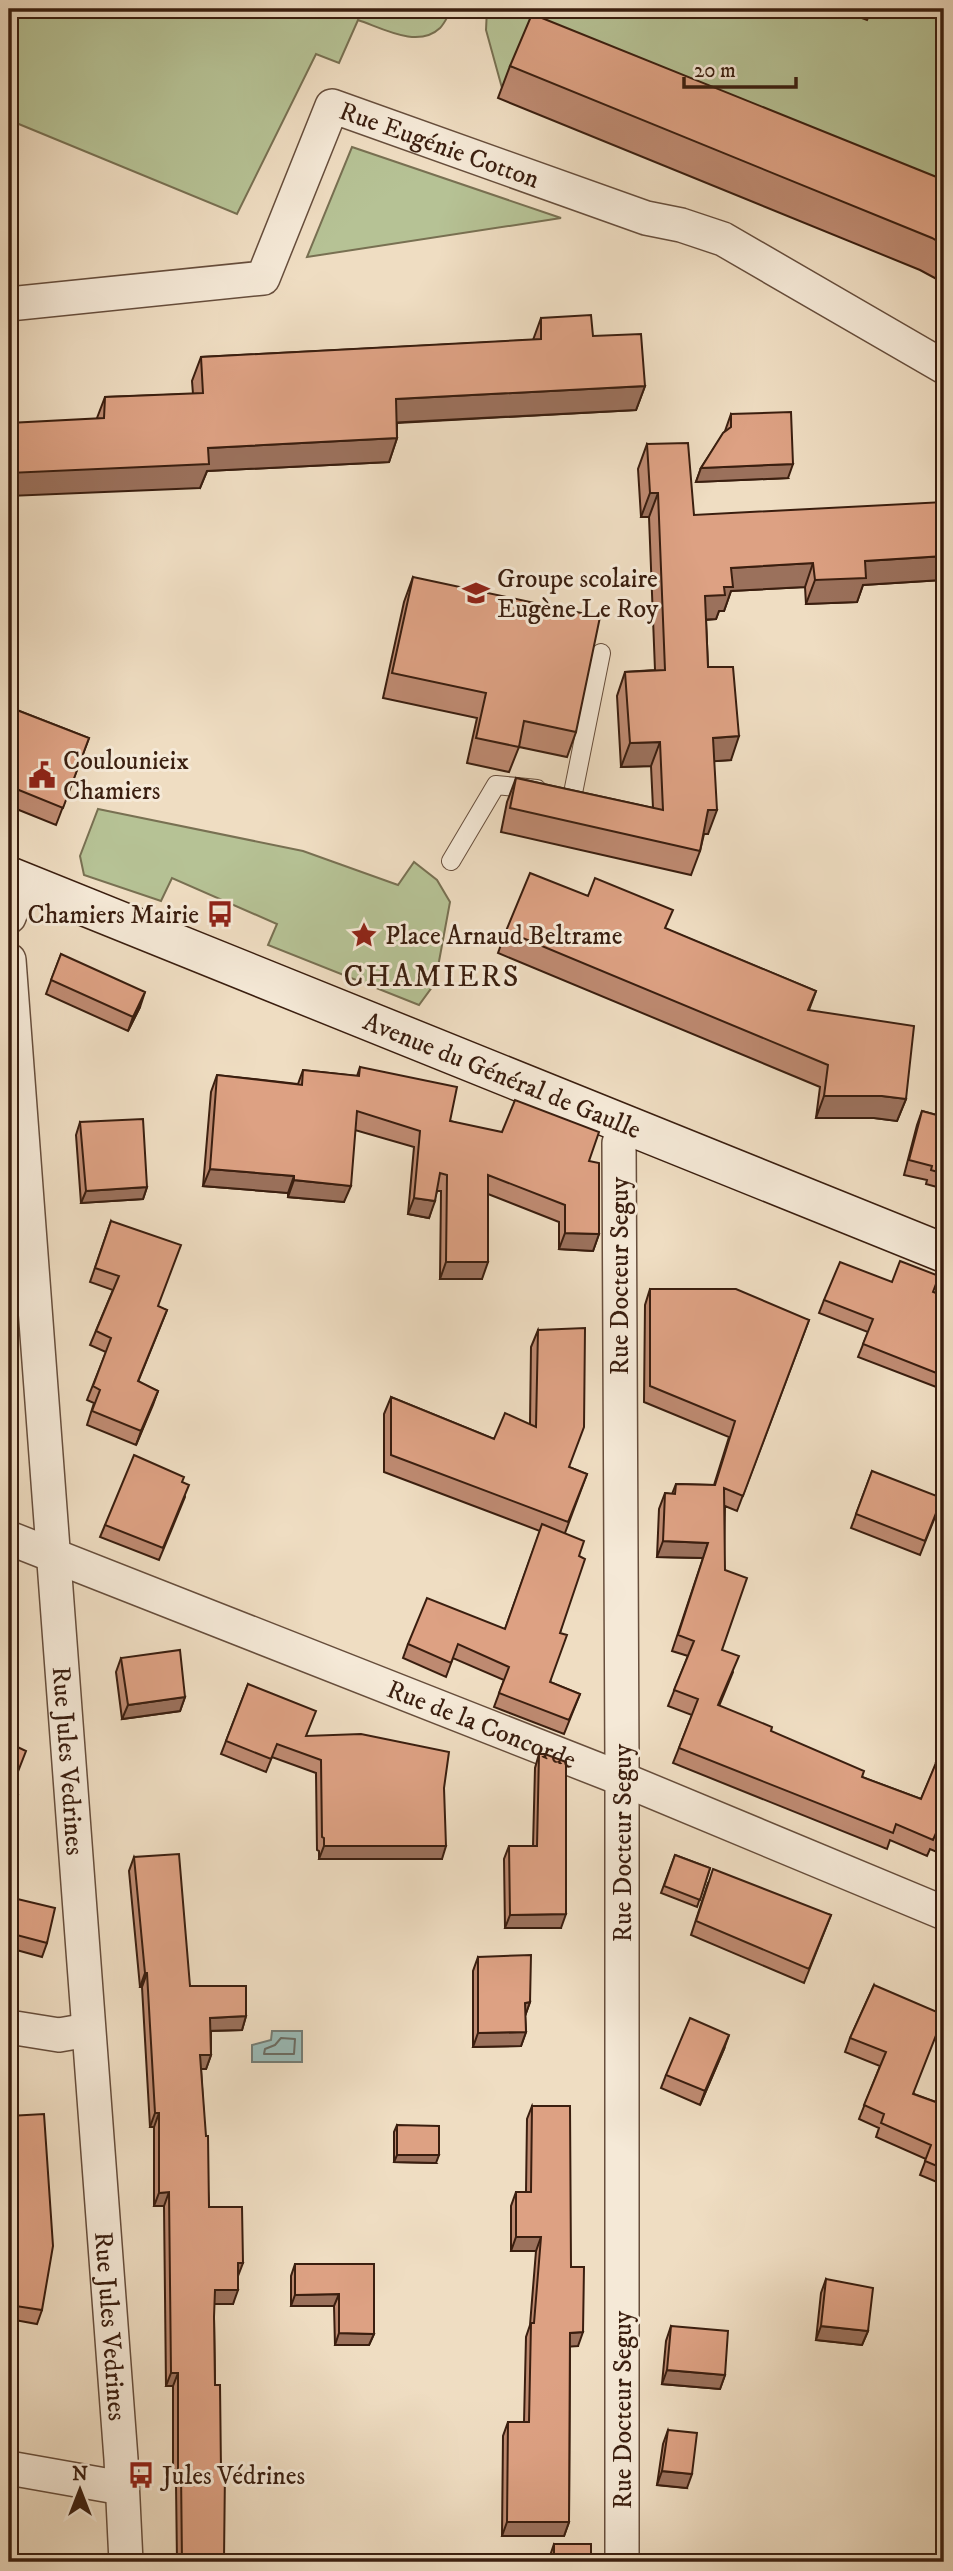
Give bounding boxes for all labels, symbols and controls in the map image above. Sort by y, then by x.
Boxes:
scale bar [684,46,796,90]
text: 20 m [694,58,736,84]
street label: Rue Eugénie Cotton [335,95,544,197]
place label: Groupe scolaire Eugène Le Roy [497,563,659,626]
school or university icon: Groupe scolaire Eugène Le Roy [461,578,491,608]
place label: Coulounieix Chamiers [63,745,189,808]
public building icon: Coulounieix Chamiers [27,760,57,790]
place label: Chamiers Mairie [27,899,199,932]
bus stop icon: Chamiers Mairie [205,899,235,929]
place icon: Place Arnaud Beltrame [349,920,379,950]
place label: Place Arnaud Beltrame [385,920,623,953]
district label: CHAMIERS [344,959,520,996]
street label: Avenue du Général de Gaulle [358,1006,646,1147]
street label: Rue Docteur Seguy [604,1176,637,1375]
street label: Rue Jules Vedrines [44,1665,91,1857]
street label: Rue de la Concorde [382,1673,581,1777]
street label: Rue Docteur Seguy [607,1743,640,1942]
street label: Rue Jules Vedrines [86,2231,133,2422]
street label: Rue Docteur Seguy [607,2310,640,2509]
north arrow [46,2456,116,2526]
bus stop icon: Jules Védrines [126,2460,156,2490]
place label: Jules Védrines [160,2460,305,2493]
text: N [72,2463,88,2486]

